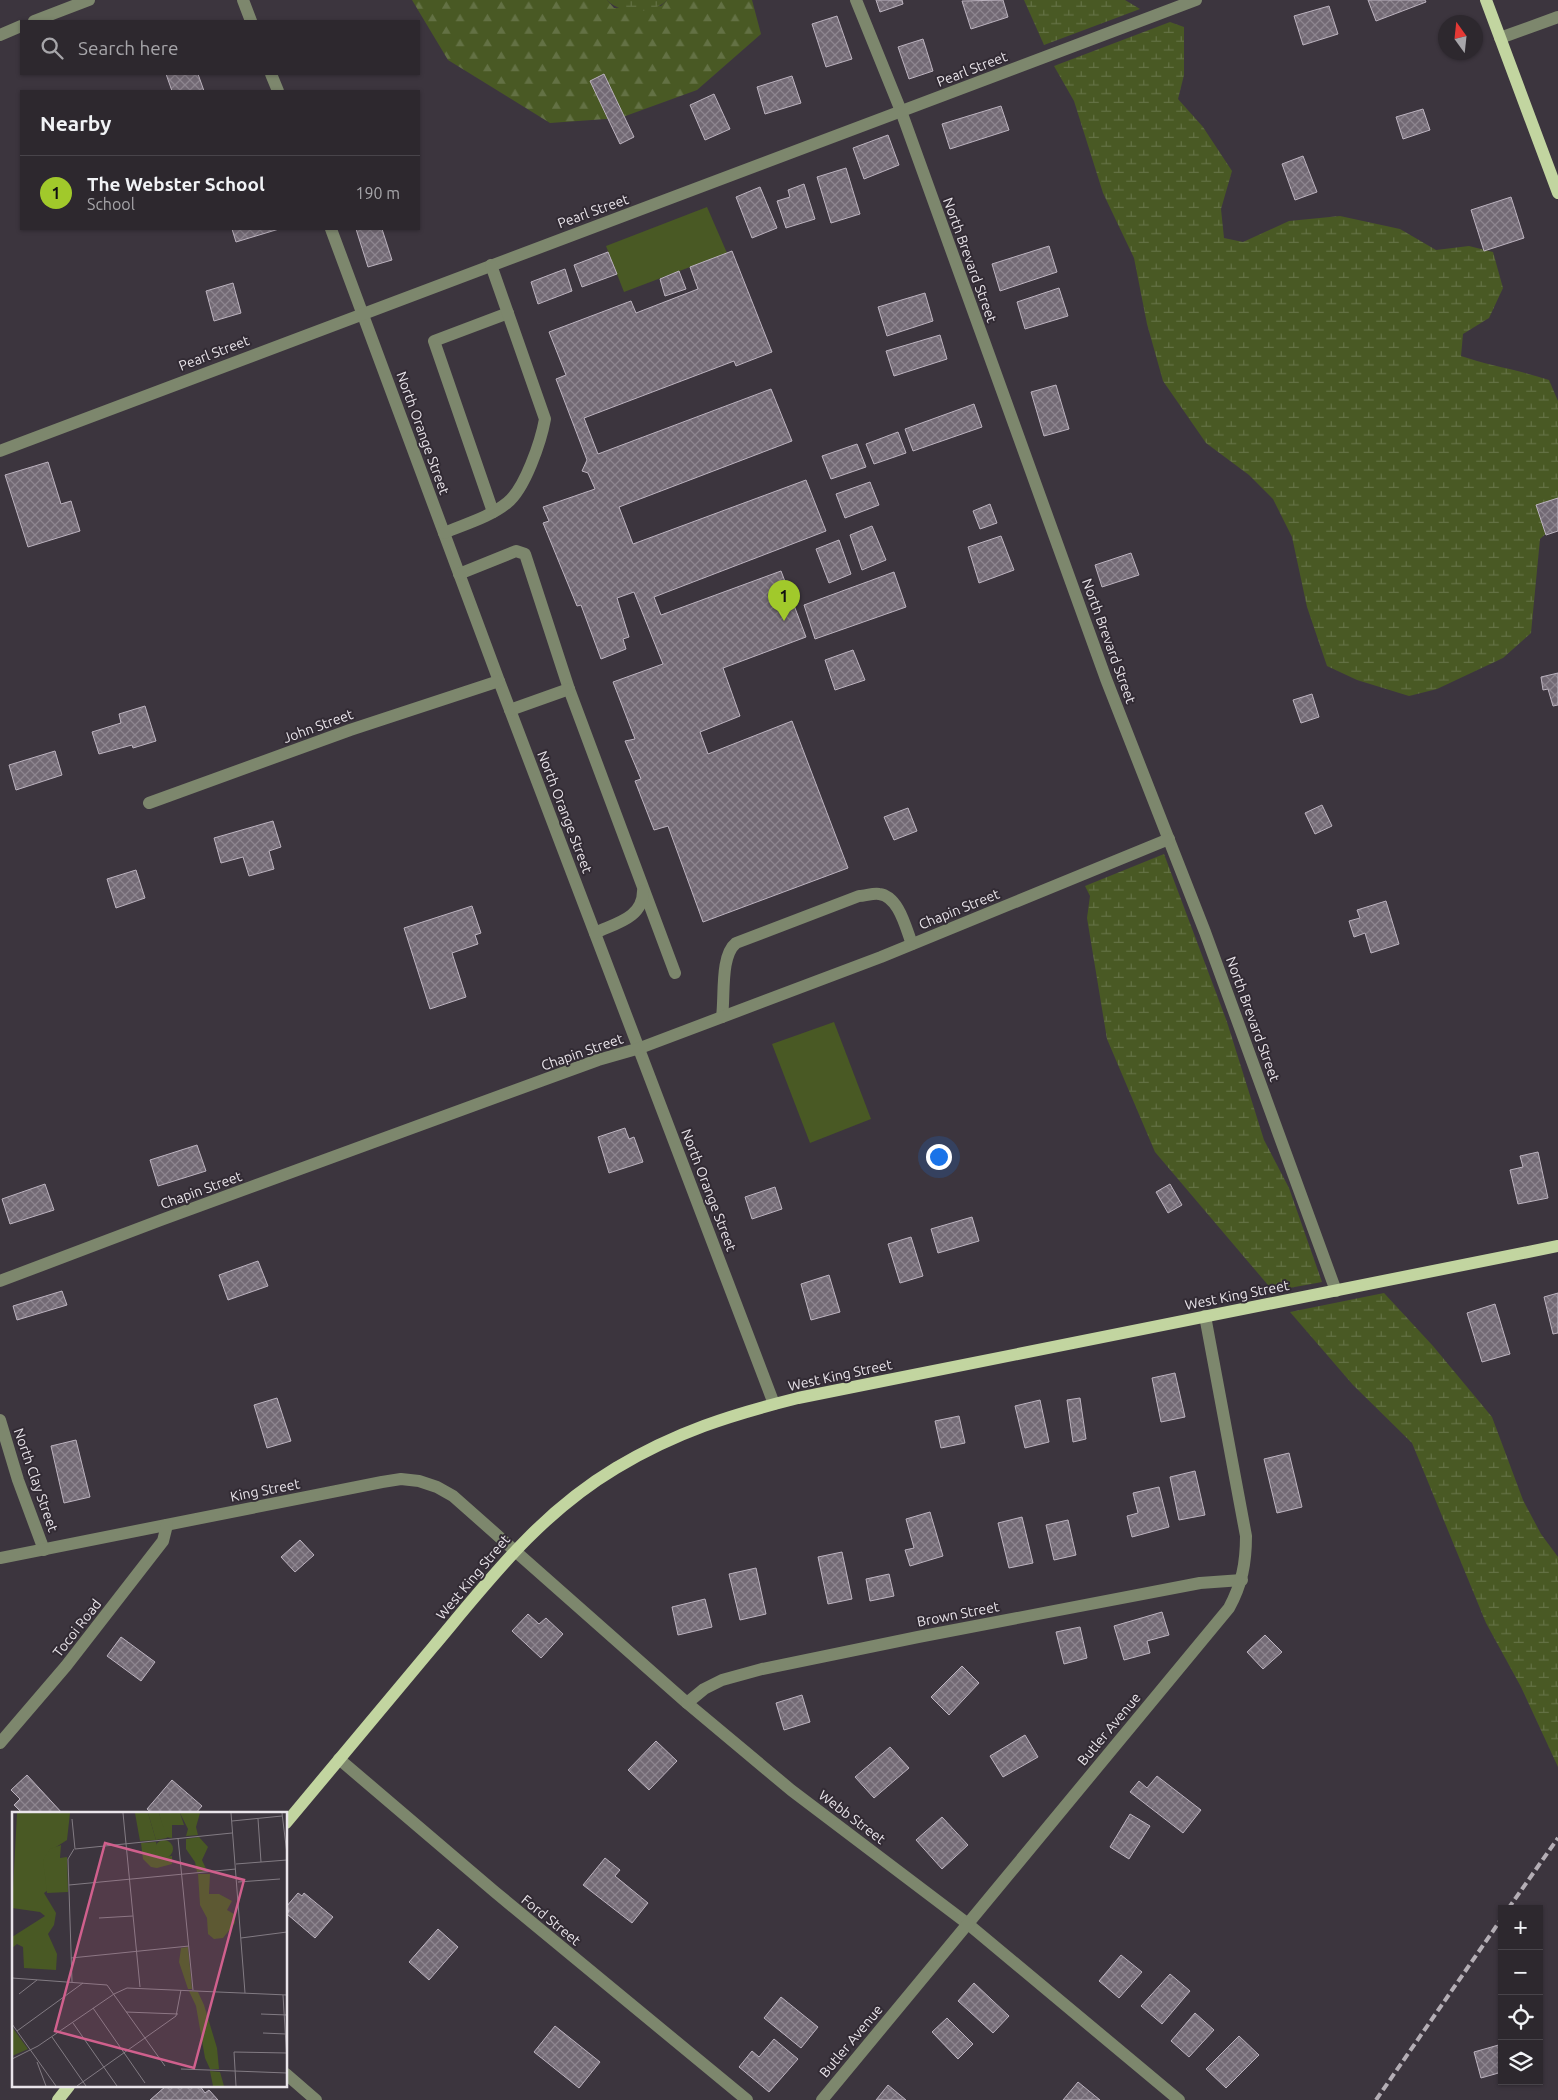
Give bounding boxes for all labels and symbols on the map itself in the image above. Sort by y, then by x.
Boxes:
north arrow [1438,15,1483,60]
street label: Pearl Street [934,48,1010,90]
street label: Pearl Street [555,191,631,231]
street label: North Brevard Street [940,195,1000,325]
street label: Pearl Street [176,332,252,374]
street label: North Orange Street [393,369,453,497]
street label: North Brevard Street [1079,576,1139,706]
pin: 1 [768,580,800,621]
street label: John Street [281,706,356,746]
street label: North Orange Street [534,749,596,876]
street label: Chapin Street [916,885,1002,932]
street label: North Brevard Street [1223,954,1283,1084]
street label: Chapin Street [539,1030,626,1074]
street label: North Orange Street [678,1127,740,1254]
your location [926,1144,952,1170]
street label: Chapin Street [158,1168,244,1212]
street label: West King Street [1184,1277,1291,1313]
street label: West King Street [787,1356,894,1394]
street label: North Clay Street [11,1426,61,1534]
street label: King Street [229,1475,302,1505]
street label: West King Street [433,1531,513,1623]
street label: Tocoi Road [50,1596,104,1660]
street label: Brown Street [915,1598,1001,1630]
street label: Butler Avenue [1074,1690,1144,1768]
street label: Webb Street [816,1787,889,1847]
inset map [12,1812,288,2088]
street label: Ford Street [518,1891,584,1949]
street label: Butler Avenue [816,2002,886,2080]

